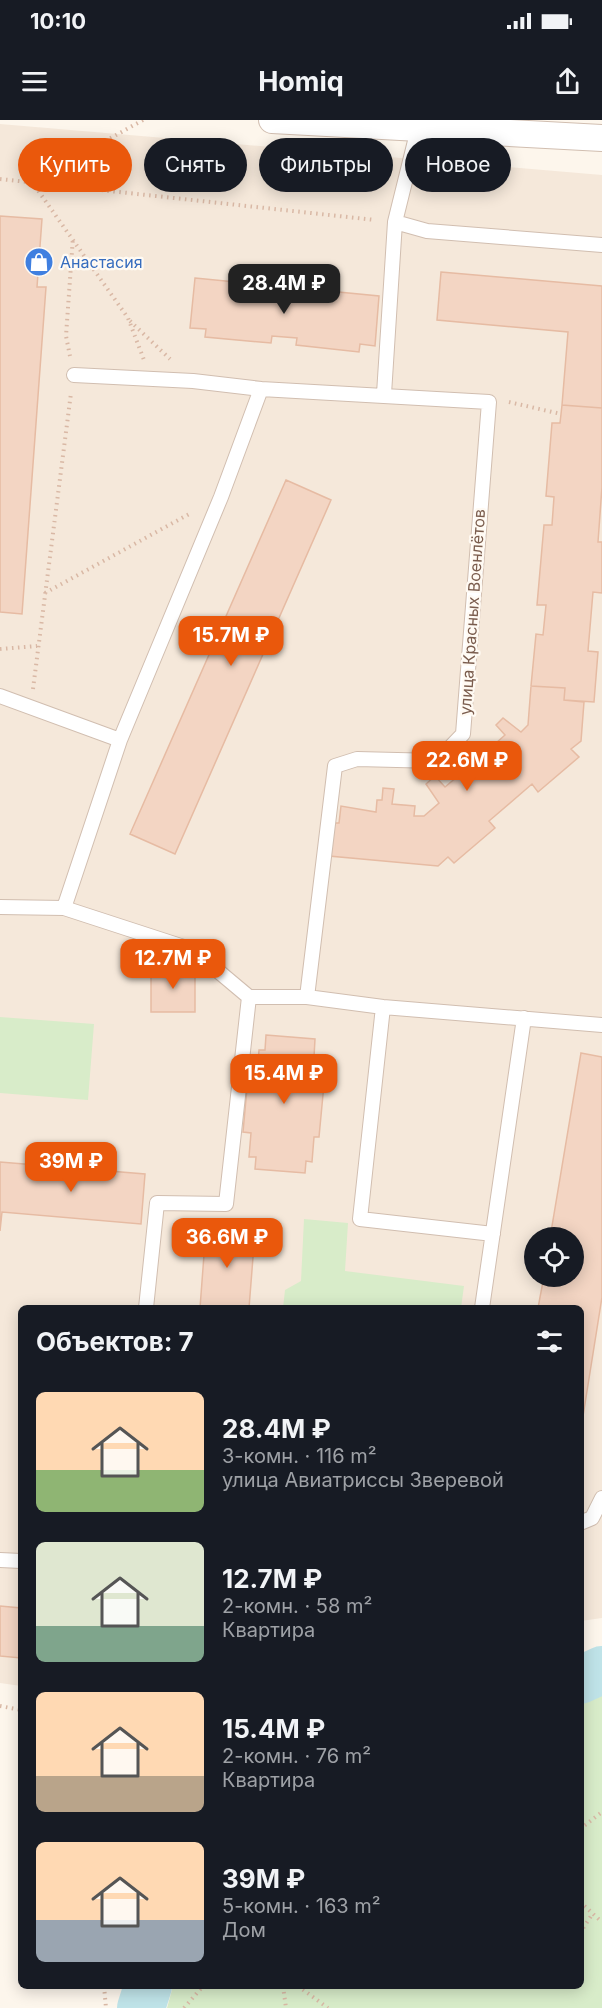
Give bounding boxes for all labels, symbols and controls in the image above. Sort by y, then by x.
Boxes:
text: 10:10 [30,8,86,34]
icon: menu [18,65,51,98]
text: Homiq [258,65,344,98]
icon: share [551,65,584,98]
chip: Купить [18,138,132,192]
chip: Снять [144,138,247,192]
chip: Фильтры [259,138,393,192]
chip: Новое [405,138,511,192]
shop icon: Анастасия [23,246,55,278]
place label: Анастасия [60,252,143,272]
pin: 28.4M ₽ [229,264,339,315]
text: 28.4M ₽ [242,271,326,295]
street label: улица Красных Военлётов [455,508,489,716]
pin: 15.7M ₽ [176,616,286,667]
text: 15.7M ₽ [193,623,269,647]
pin: 22.6M ₽ [412,741,522,792]
text: 22.6M ₽ [426,748,508,772]
pin: 12.7M ₽ [118,939,228,990]
text: 12.7M ₽ [134,946,212,970]
pin: 15.4M ₽ [229,1054,339,1105]
text: 15.4M ₽ [244,1061,324,1085]
pin: 39M ₽ [29,1142,113,1193]
text: 39M ₽ [39,1149,103,1173]
pin: 36.6M ₽ [172,1218,282,1269]
text: 36.6M ₽ [186,1225,268,1249]
map controls [524,1227,584,1287]
button: locate [524,1227,584,1287]
icon: filters [533,1325,566,1358]
text: Объектов: 7 [36,1326,194,1357]
text: 28.4M ₽ [222,1413,331,1444]
icon: home [84,1416,156,1488]
text: 3-комн. · 116 m² [222,1444,377,1468]
text: улица Авиатриссы Зверевой [222,1468,504,1492]
text: 12.7M ₽ [222,1563,322,1594]
icon: home [84,1566,156,1638]
text: 2-комн. · 58 m² [222,1594,372,1618]
text: Квартира [222,1618,315,1642]
text: 15.4M ₽ [222,1713,325,1744]
icon: home [84,1716,156,1788]
text: 2-комн. · 76 m² [222,1744,371,1768]
text: Квартира [222,1768,315,1792]
text: 39M ₽ [222,1863,305,1894]
icon: home [84,1866,156,1938]
text: 5-комн. · 163 m² [222,1894,381,1918]
text: Дом [222,1918,266,1942]

